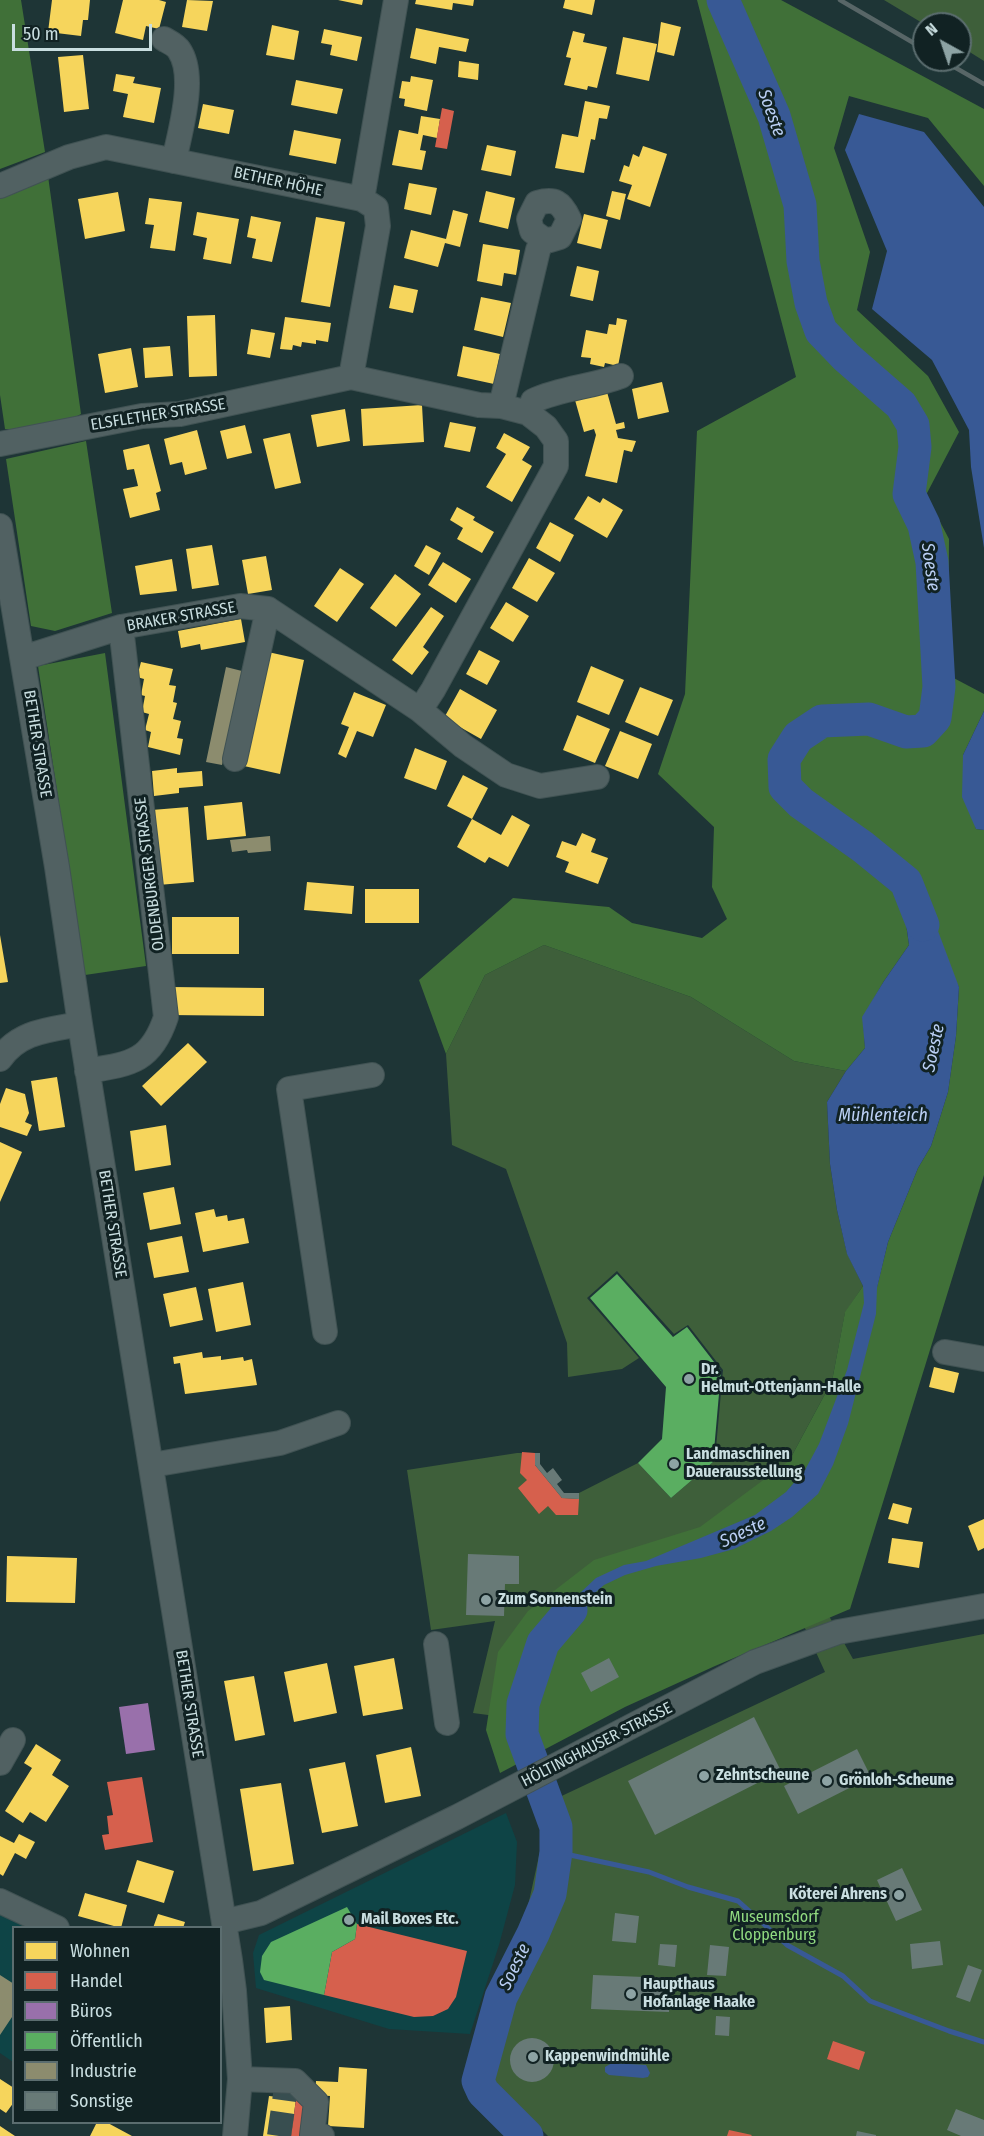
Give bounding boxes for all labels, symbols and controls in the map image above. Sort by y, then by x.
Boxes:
scale bar [15,12,154,50]
north arrow [912,12,972,72]
text: N [922,19,941,40]
text: 50 m [23,23,59,45]
water label: Soeste [753,87,789,139]
street label: BETHER HÖHE [232,163,324,201]
street label: ELSFLETHER STRASSE [89,395,227,435]
water label: Soeste [916,542,944,592]
street label: BRAKER STRASSE [125,598,237,636]
street label: BETHER STRASSE [19,689,55,799]
street label: OLDENBURGER STRASSE [131,796,169,952]
water label: Soeste [918,1022,950,1074]
water label: Mühlenteich [838,1105,928,1127]
street label: BETHER STRASSE [94,1169,130,1279]
place label: Dr. Helmut-Ottenjann-Halle [701,1360,861,1398]
marker: Dr. Helmut-Ottenjann-Halle [682,1372,696,1386]
place label: Landmaschinen Dauerausstellung [686,1445,802,1483]
marker: Landmaschinen Dauerausstellung [667,1457,681,1471]
water label: Soeste [716,1513,770,1553]
place label: Zum Sonnenstein [498,1590,613,1610]
marker: Zum Sonnenstein [479,1593,493,1607]
street label: BETHER STRASSE [171,1649,207,1759]
street label: HÖLTINGHAUSER STRASSE [518,1699,676,1791]
place label: Zehntscheune [716,1766,809,1786]
marker: Zehntscheune [697,1769,711,1783]
place label: Grönloh-Scheune [839,1771,954,1791]
marker: Grönloh-Scheune [820,1774,834,1788]
place label: Köterei Ahrens [789,1885,887,1905]
marker: Köterei Ahrens [892,1888,906,1902]
park label: Museumsdorf Cloppenburg [729,1908,819,1946]
place label: Mail Boxes Etc. [361,1910,459,1930]
marker: Mail Boxes Etc. [342,1913,356,1927]
legend [12,1926,222,2124]
text: Wohnen [70,1940,130,1962]
water label: Soeste [495,1941,535,1993]
text: Handel [70,1970,123,1992]
place label: Haupthaus Hofanlage Haake [643,1975,755,2013]
marker: Haupthaus Hofanlage Haake [624,1987,638,2001]
text: Büros [70,2000,112,2022]
text: Öffentlich [70,2030,143,2052]
place label: Kappenwindmühle [545,2047,670,2067]
marker: Kappenwindmühle [526,2050,540,2064]
text: Industrie [70,2060,137,2082]
text: Sonstige [70,2090,133,2112]

